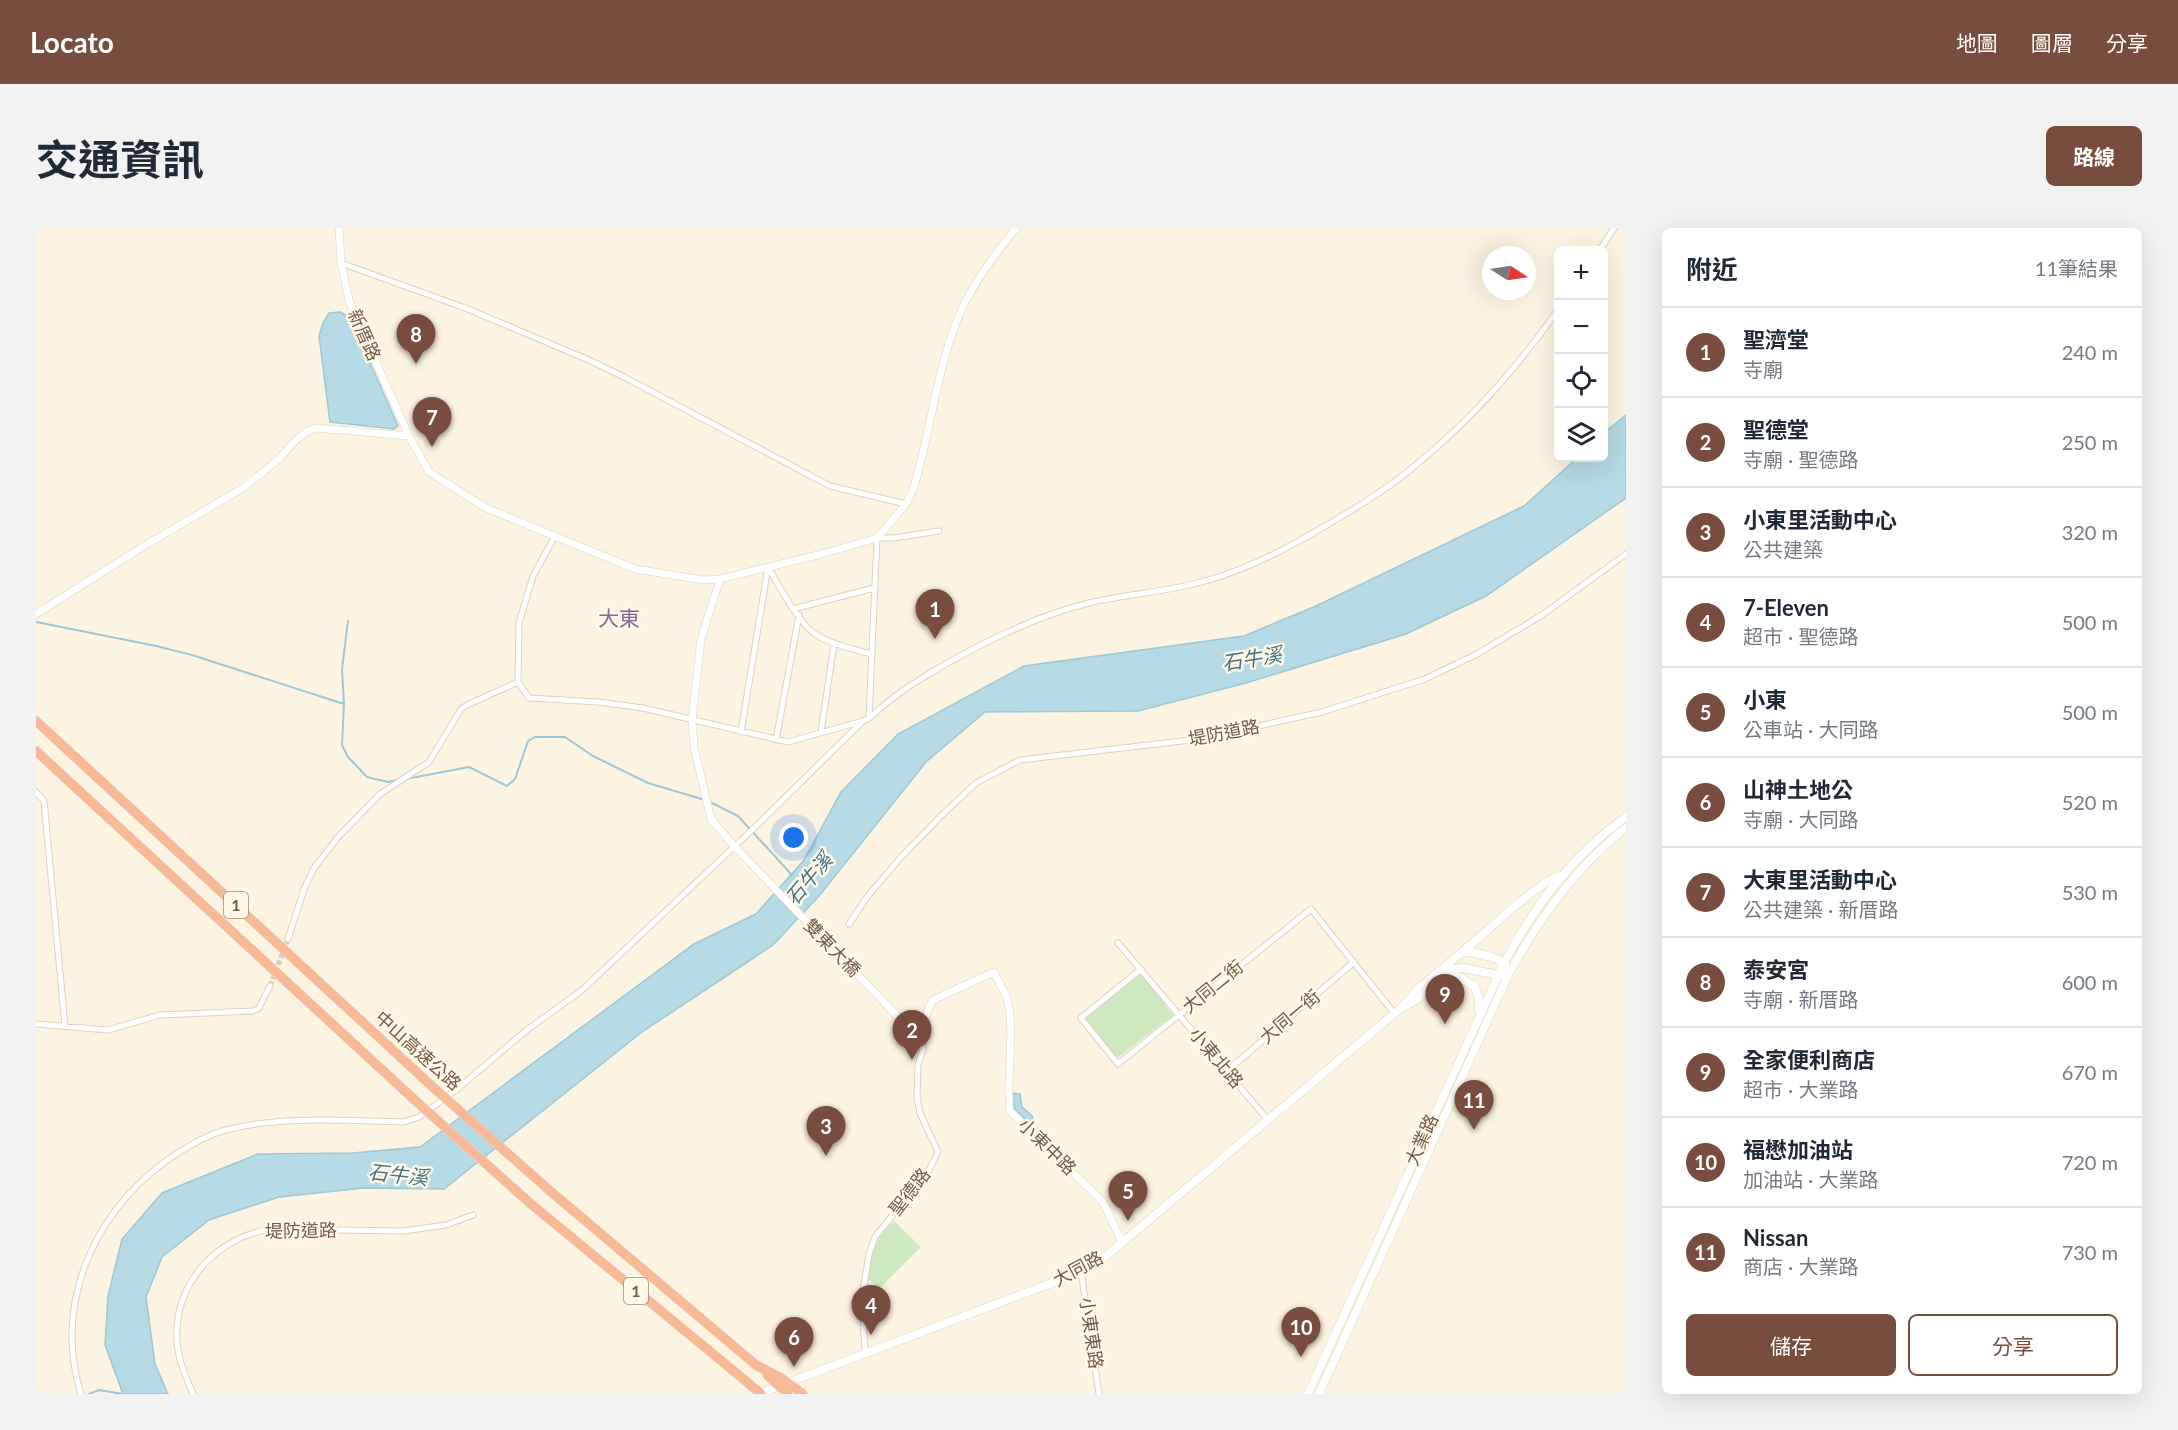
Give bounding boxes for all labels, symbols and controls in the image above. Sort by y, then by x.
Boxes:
text: Locato [30,25,114,59]
text: 地圖 [1956,30,1998,55]
text: 圖層 [2031,30,2073,55]
text: 分享 [2106,30,2148,55]
button: 路線 [2046,126,2142,186]
text: 交通資訊 [36,134,204,184]
north arrow [1482,246,1536,300]
map controls [1554,246,1608,462]
button: + [1554,246,1608,300]
text: 附近 [1686,253,1738,285]
text: 11筆結果 [2035,256,2118,280]
button: − [1554,300,1608,354]
street label: 新厝路 [344,305,386,364]
pin: 8 [396,314,436,364]
text: 聖濟堂 [1743,326,1809,353]
text: 1 [1700,340,1711,364]
text: 240 m [2062,340,2118,364]
button: locate [1554,354,1608,408]
text: 寺廟 [1743,357,1783,381]
pin: 7 [412,398,452,447]
button: layers [1554,408,1608,462]
text: 聖德堂 [1743,416,1809,443]
text: 2 [1700,430,1711,454]
text: 250 m [2062,430,2118,454]
text: 寺廟 · 聖德路 [1743,447,1858,471]
text: 小東里活動中心 [1743,506,1897,533]
text: 3 [1700,520,1711,544]
text: 320 m [2062,520,2118,544]
text: 公共建築 [1743,537,1823,561]
pin: 1 [916,590,954,639]
text: 7-Eleven [1743,594,1829,621]
district label: 大東 [598,605,640,630]
text: 4 [1700,610,1711,634]
text: 500 m [2062,610,2118,634]
text: 超市 · 聖德路 [1743,624,1858,648]
water label: 石牛溪 [1220,641,1286,675]
text: 小東 [1743,686,1787,713]
text: 5 [1700,700,1711,724]
text: 500 m [2062,700,2118,724]
street label: 堤防道路 [1186,714,1261,750]
text: 公車站 · 大同路 [1743,717,1878,741]
text: 山神土地公 [1743,776,1853,803]
text: 6 [1700,790,1711,814]
text: 520 m [2062,790,2118,814]
text: 寺廟 · 大同路 [1743,807,1858,831]
your location [779,823,808,852]
water label: 石牛溪 [780,845,839,909]
text: 大東里活動中心 [1743,866,1897,893]
text: 7 [1700,880,1711,904]
text: 530 m [2062,880,2118,904]
road number: 1 [224,892,248,918]
text: 公共建築 · 新厝路 [1743,897,1898,921]
street label: 雙東大橋 [800,914,866,981]
street label: 大同二街 [1177,955,1247,1017]
text: 泰安宮 [1743,956,1809,983]
text: 8 [1700,970,1711,994]
text: 600 m [2062,970,2118,994]
pin: 9 [1426,974,1464,1024]
street label: 大同一街 [1255,985,1324,1048]
text: 寺廟 · 新厝路 [1743,987,1858,1011]
street label: 中山高速公路 [371,1006,466,1095]
pin: 2 [892,1010,932,1060]
street label: 小東北路 [1185,1023,1248,1092]
text: 全家便利商店 [1743,1046,1875,1073]
text: 9 [1700,1060,1711,1084]
text: 670 m [2062,1060,2118,1084]
text: 超市 · 大業路 [1743,1077,1858,1101]
pin: 11 [1454,1080,1494,1130]
pin: 3 [806,1106,846,1156]
street label: 大業路 [1400,1110,1442,1169]
street label: 小東中路 [1014,1113,1081,1179]
text: 福懋加油站 [1743,1136,1853,1163]
text: 10 [1694,1150,1717,1174]
text: 720 m [2062,1150,2118,1174]
water label: 石牛溪 [367,1159,432,1189]
street label: 聖德路 [884,1163,935,1219]
text: 加油站 · 大業路 [1743,1167,1878,1191]
pin: 5 [1108,1172,1148,1221]
street label: 堤防道路 [265,1218,337,1242]
text: Nissan [1743,1224,1808,1251]
text: 11 [1694,1240,1717,1264]
text: 730 m [2062,1240,2118,1264]
street label: 大同路 [1049,1246,1107,1291]
text: 商店 · 大業路 [1743,1254,1858,1278]
road number: 1 [624,1278,648,1304]
pin: 4 [852,1286,890,1335]
street label: 小東東路 [1076,1296,1108,1370]
pin: 10 [1282,1308,1320,1357]
button: 儲存 [1686,1314,1896,1376]
button: 分享 [1908,1314,2118,1376]
pin: 6 [774,1318,813,1367]

